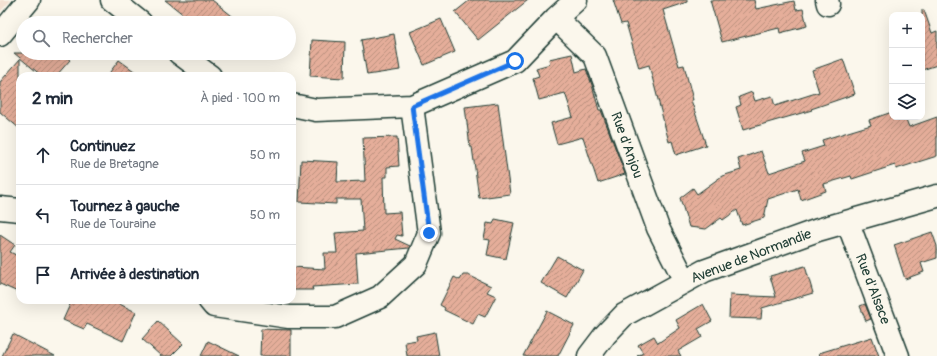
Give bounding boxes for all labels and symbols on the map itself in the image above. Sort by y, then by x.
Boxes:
route start [506,52,524,70]
street label: Rue d'Anjou [607,109,647,181]
route end [420,224,438,242]
street label: Avenue de Normandie [688,225,814,287]
street label: Rue d'Alsace [852,251,894,327]

